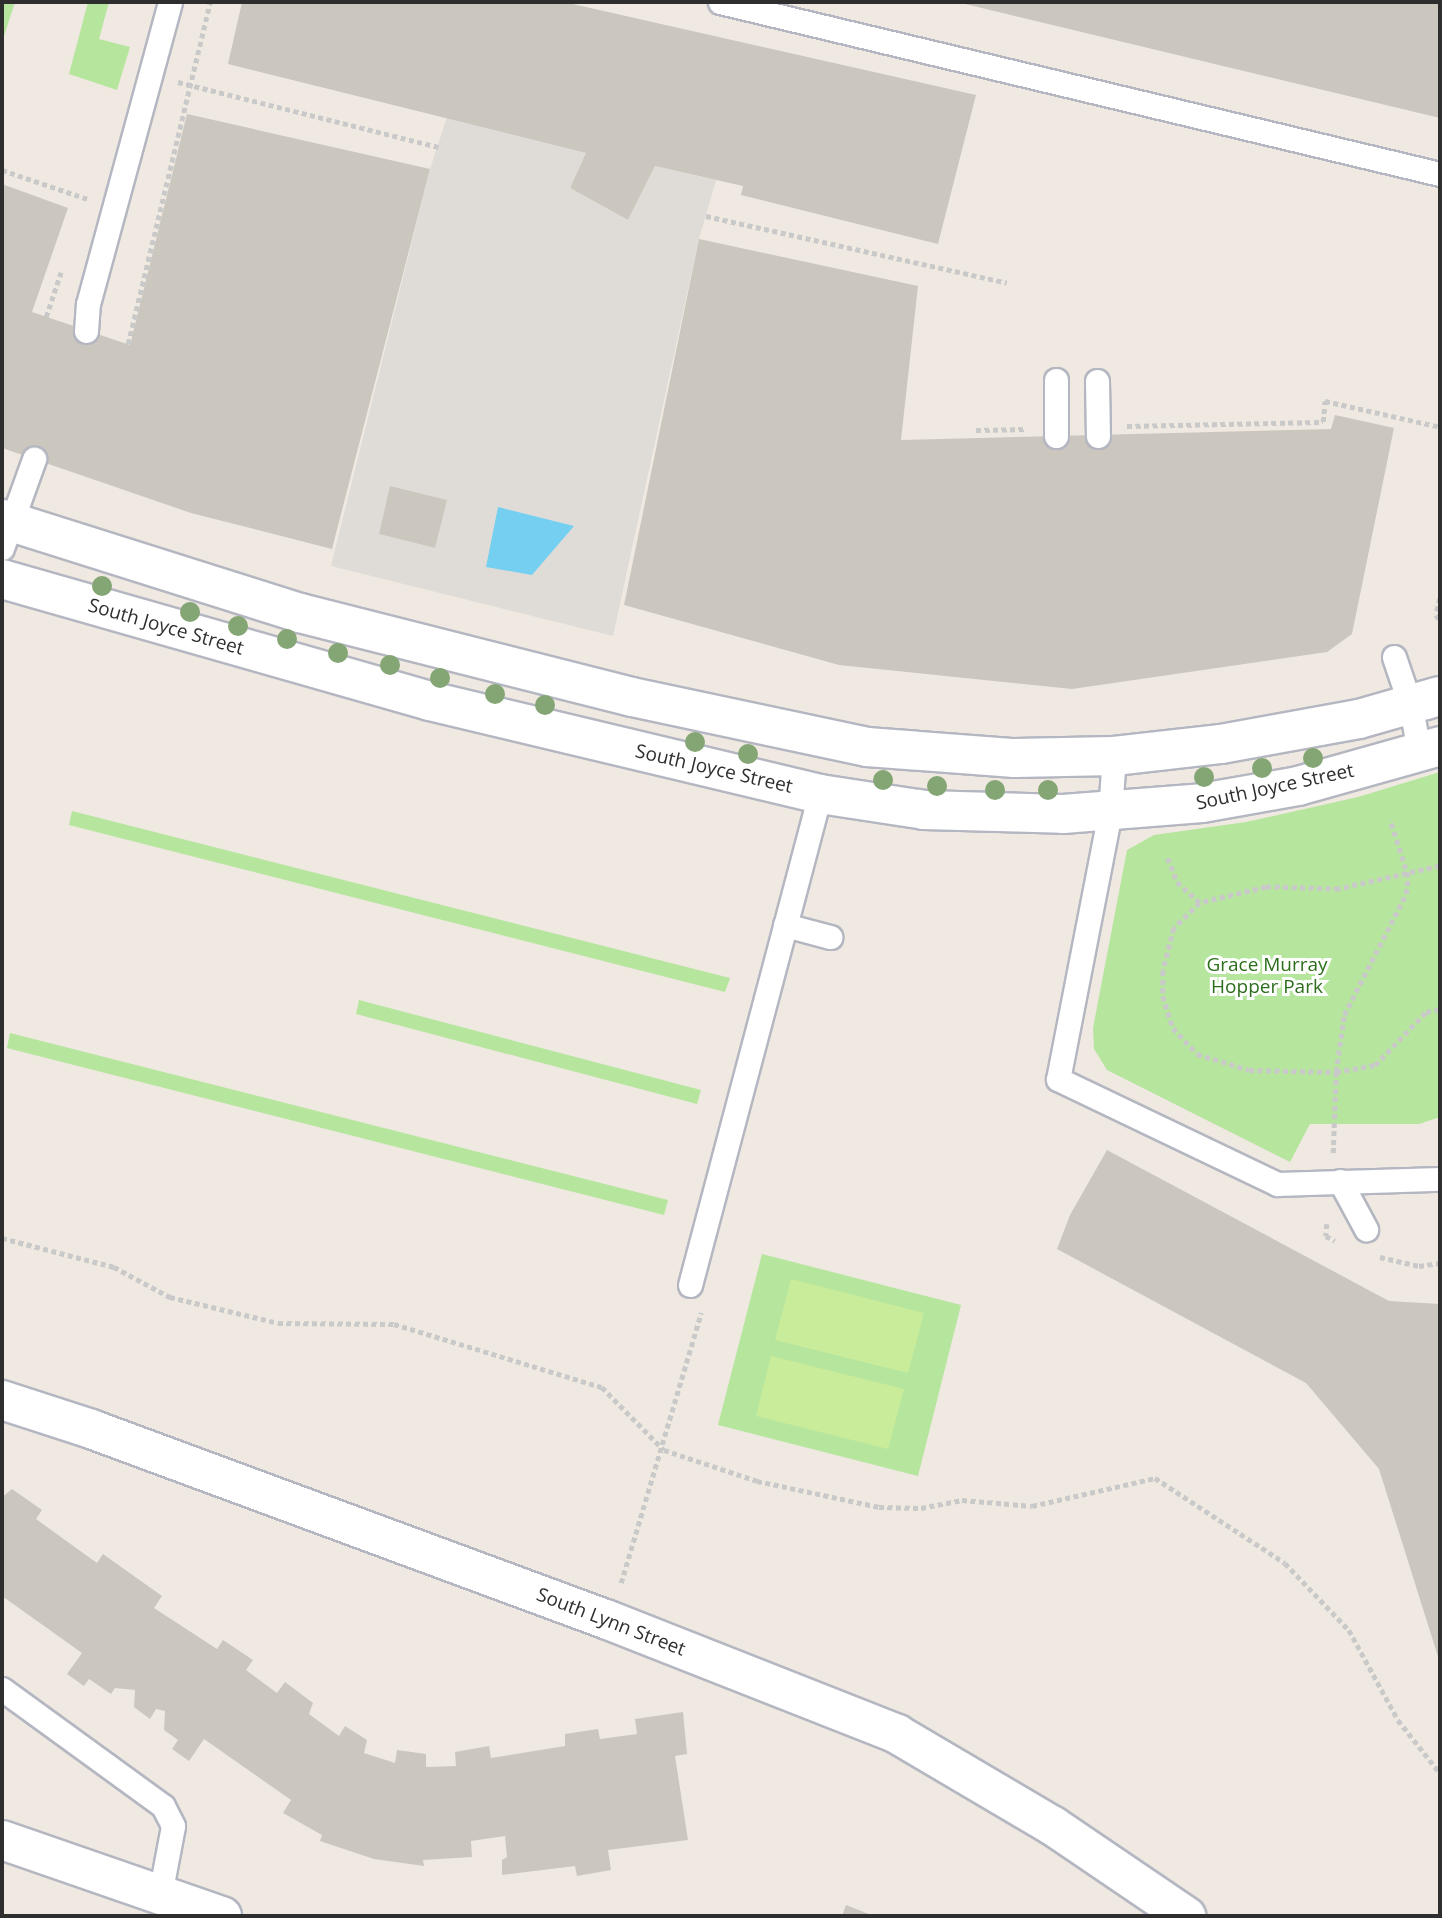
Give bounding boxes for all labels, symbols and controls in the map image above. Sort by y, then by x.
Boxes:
street label: South Joyce Street [86,594,246,660]
street label: South Joyce Street [633,740,795,798]
street label: South Joyce Street [1194,759,1356,815]
park label: Grace Murray Hopper Park [1206,954,1328,998]
street label: South Lynn Street [533,1583,689,1661]

